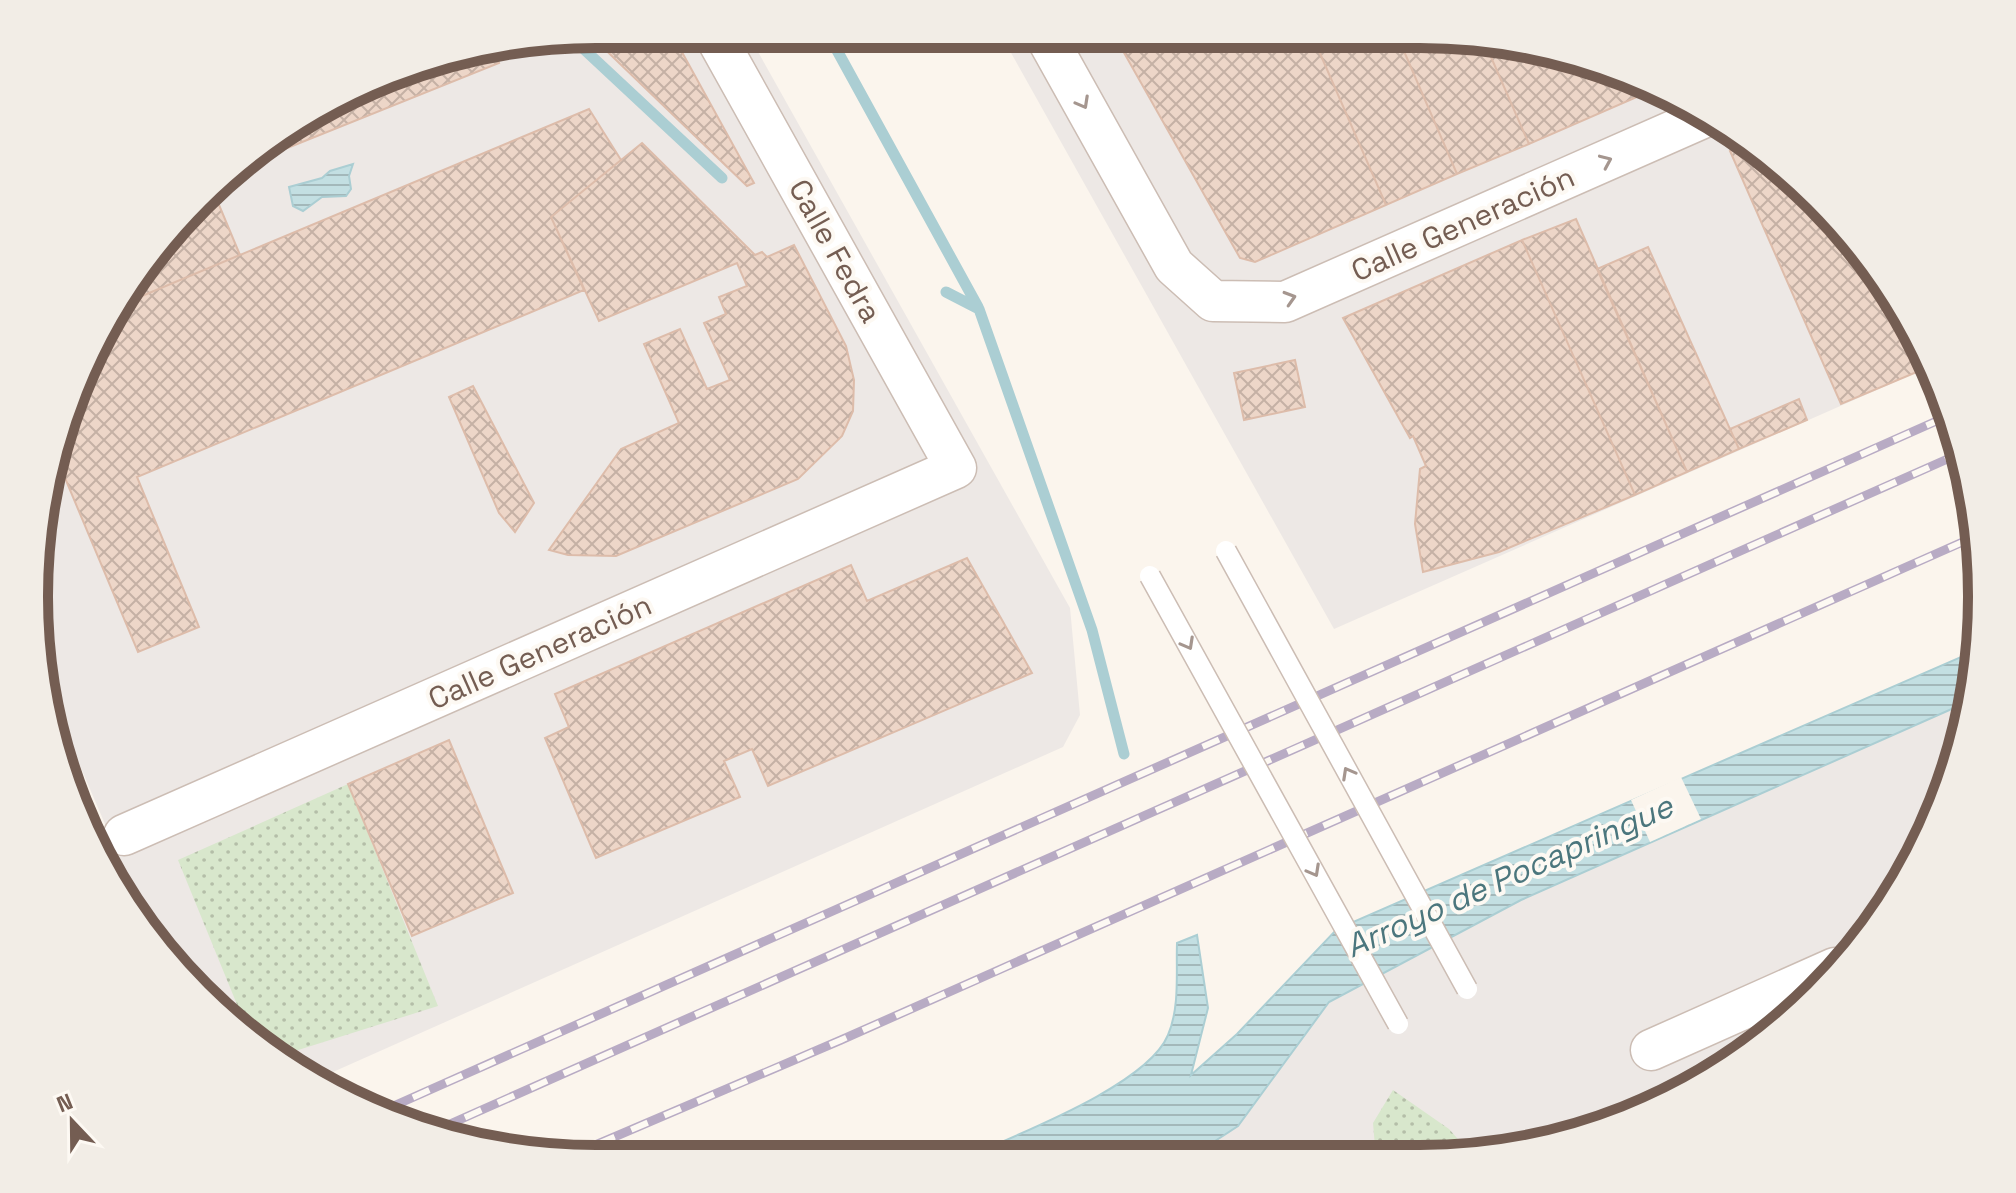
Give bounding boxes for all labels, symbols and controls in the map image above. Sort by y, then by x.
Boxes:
one-way arrow [1073,94,1089,109]
one-way arrow [1597,155,1612,171]
street label: Calle Generación [1345,157,1580,290]
street label: Calle Fedra [780,172,891,329]
one-way arrow [1283,291,1297,307]
street label: Calle Generación [422,585,657,718]
one-way arrow [1178,636,1193,650]
one-way arrow [1342,767,1358,782]
water label: Arroyo de Pocapringue [1339,785,1680,966]
one-way arrow [1304,863,1320,877]
north arrow [32,1081,112,1161]
text: N [52,1087,77,1118]

